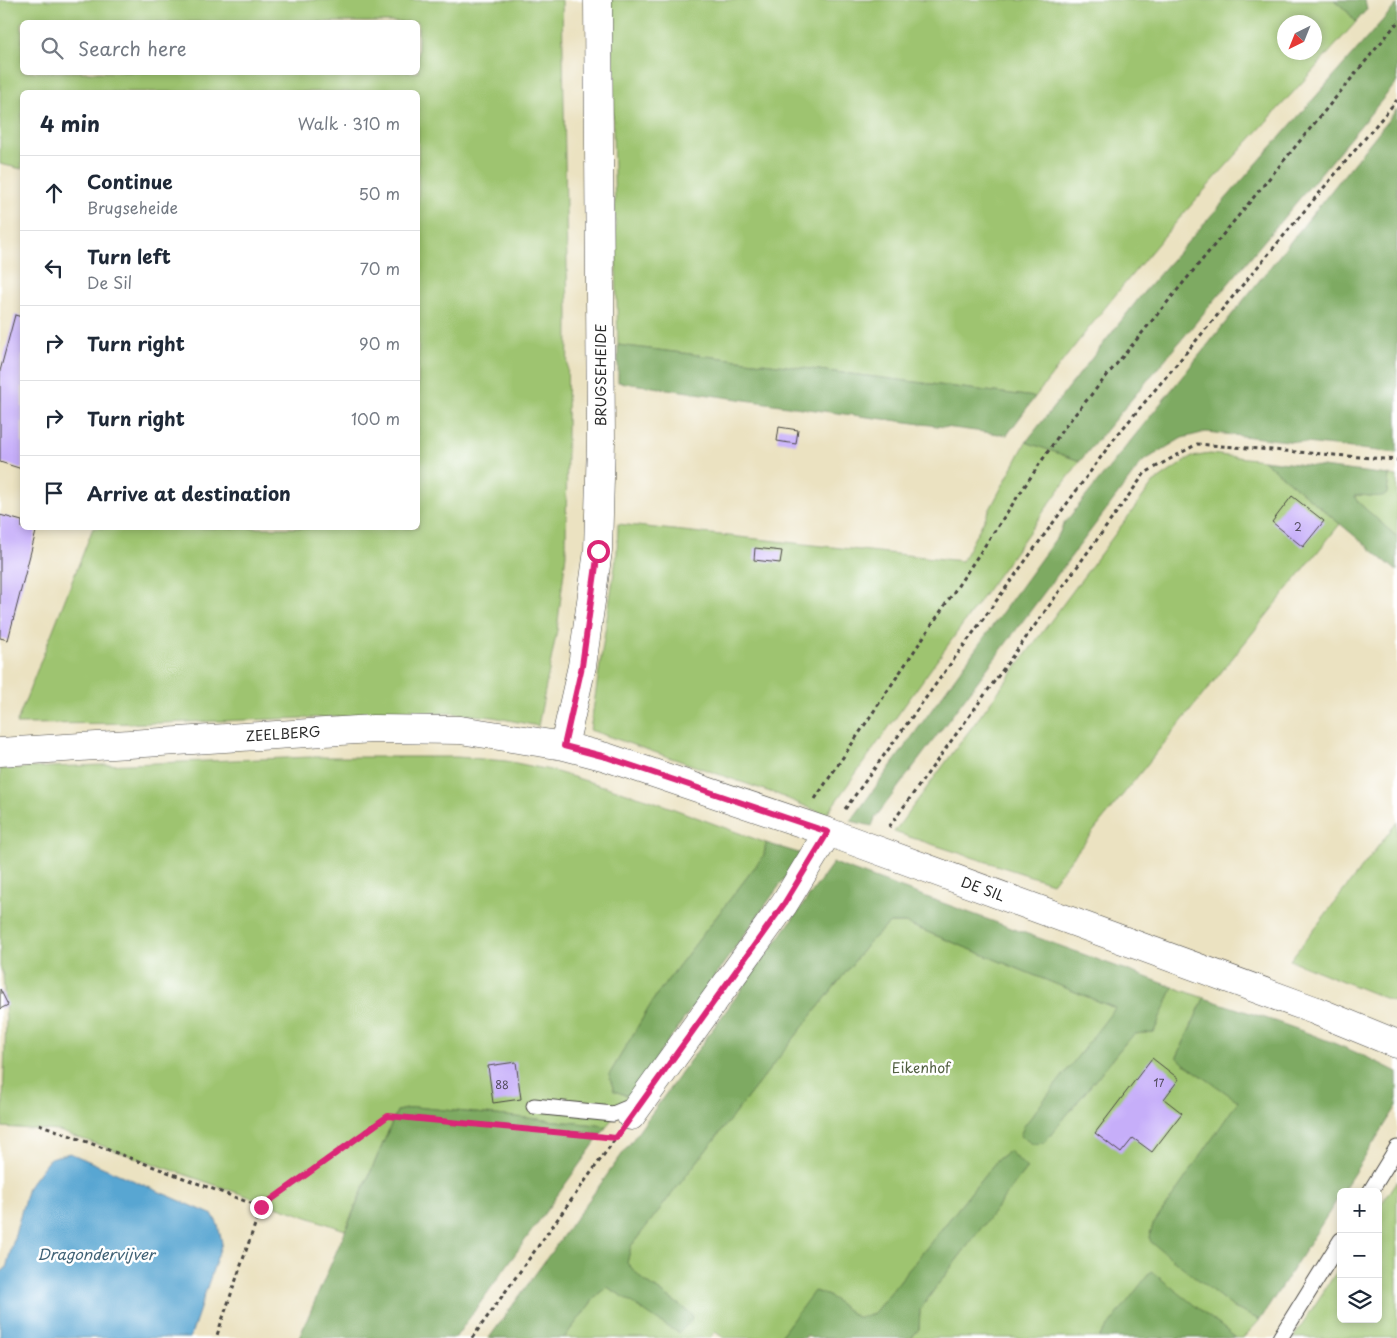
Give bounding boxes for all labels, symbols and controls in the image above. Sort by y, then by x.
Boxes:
north arrow [1277,15,1322,60]
search box [20,20,420,75]
icon: search [38,34,66,62]
text: Search here [78,34,187,62]
text: 4 min [40,107,100,139]
text: Walk · 310 m [298,111,400,135]
text: Continue [87,167,173,195]
icon: ahead [40,179,68,207]
text: 50 m [359,181,400,205]
text: Brugseheide [87,195,178,219]
text: Turn left [87,242,171,270]
icon: left [40,254,68,282]
text: 70 m [360,256,400,280]
text: De Sil [87,270,132,294]
street label: BRUGSEHEIDE [590,324,611,426]
icon: right [40,329,68,357]
text: Turn right [87,329,185,357]
text: 90 m [359,331,400,355]
icon: right [40,404,68,432]
text: Turn right [87,404,185,432]
text: 100 m [351,406,400,430]
icon: arrive [40,479,68,507]
text: Arrive at destination [87,479,291,507]
house number: 2 [1294,518,1302,535]
route start [587,540,610,563]
street label: ZEELBERG [245,720,321,747]
street label: DE SIL [958,871,1008,906]
park label: Eikenhof [892,1057,952,1078]
house number: 17 [1154,1074,1165,1091]
house number: 88 [495,1076,509,1093]
map controls [1337,1188,1382,1323]
button: + [1337,1188,1382,1233]
route end [250,1196,273,1219]
button: − [1337,1233,1382,1278]
water label: Dragondervijver [37,1242,157,1265]
button: layers [1337,1278,1382,1323]

